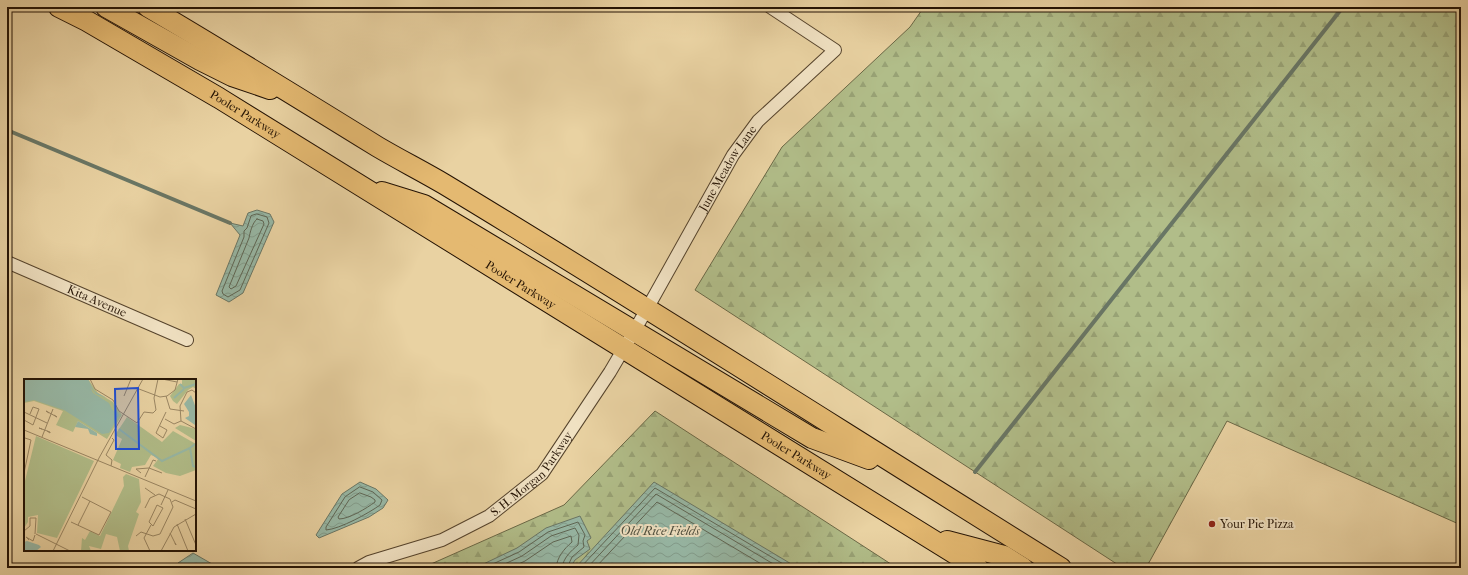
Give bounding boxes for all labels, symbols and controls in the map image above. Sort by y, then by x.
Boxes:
street label: Pooler Parkway [207,87,284,142]
street label: June Meadow Lane [695,123,759,215]
street label: Pooler Parkway [483,258,559,312]
street label: Kita Avenue [65,282,129,320]
inset map [24,379,196,551]
street label: S. H. Morgan Parkway [488,428,576,519]
street label: Pooler Parkway [758,428,835,483]
place label: Your Pie Pizza [1219,517,1294,531]
marker: Your Pie Pizza [1207,519,1217,529]
water label: Old Rice Fields [621,523,700,538]

